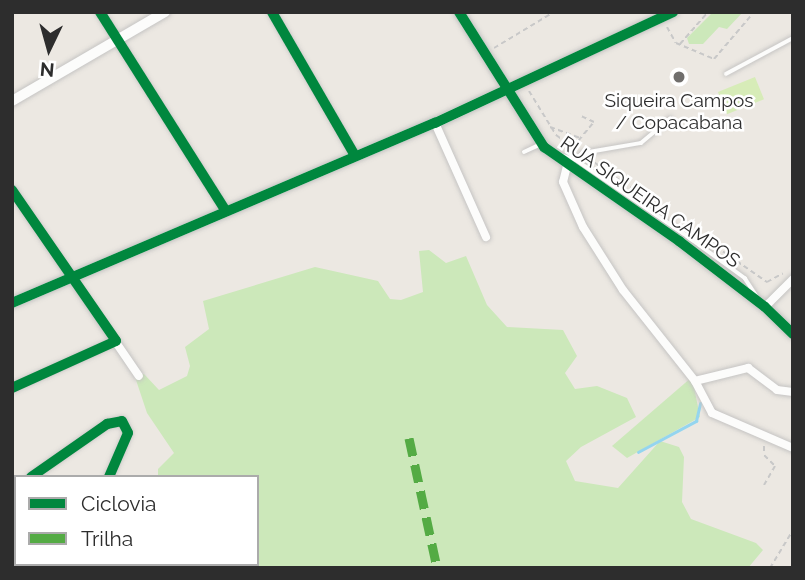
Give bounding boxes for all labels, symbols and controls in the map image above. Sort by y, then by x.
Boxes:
north arrow [14,14,84,84]
text: N [39,58,55,82]
marker: Siqueira Campos / Copacabana [669,67,689,87]
place label: Siqueira Campos / Copacabana [605,90,753,134]
street label: RUA SIQUEIRA CAMPOS [555,131,745,273]
legend [14,475,259,566]
text: Ciclovia [81,491,157,516]
text: Trilha [81,526,133,551]

